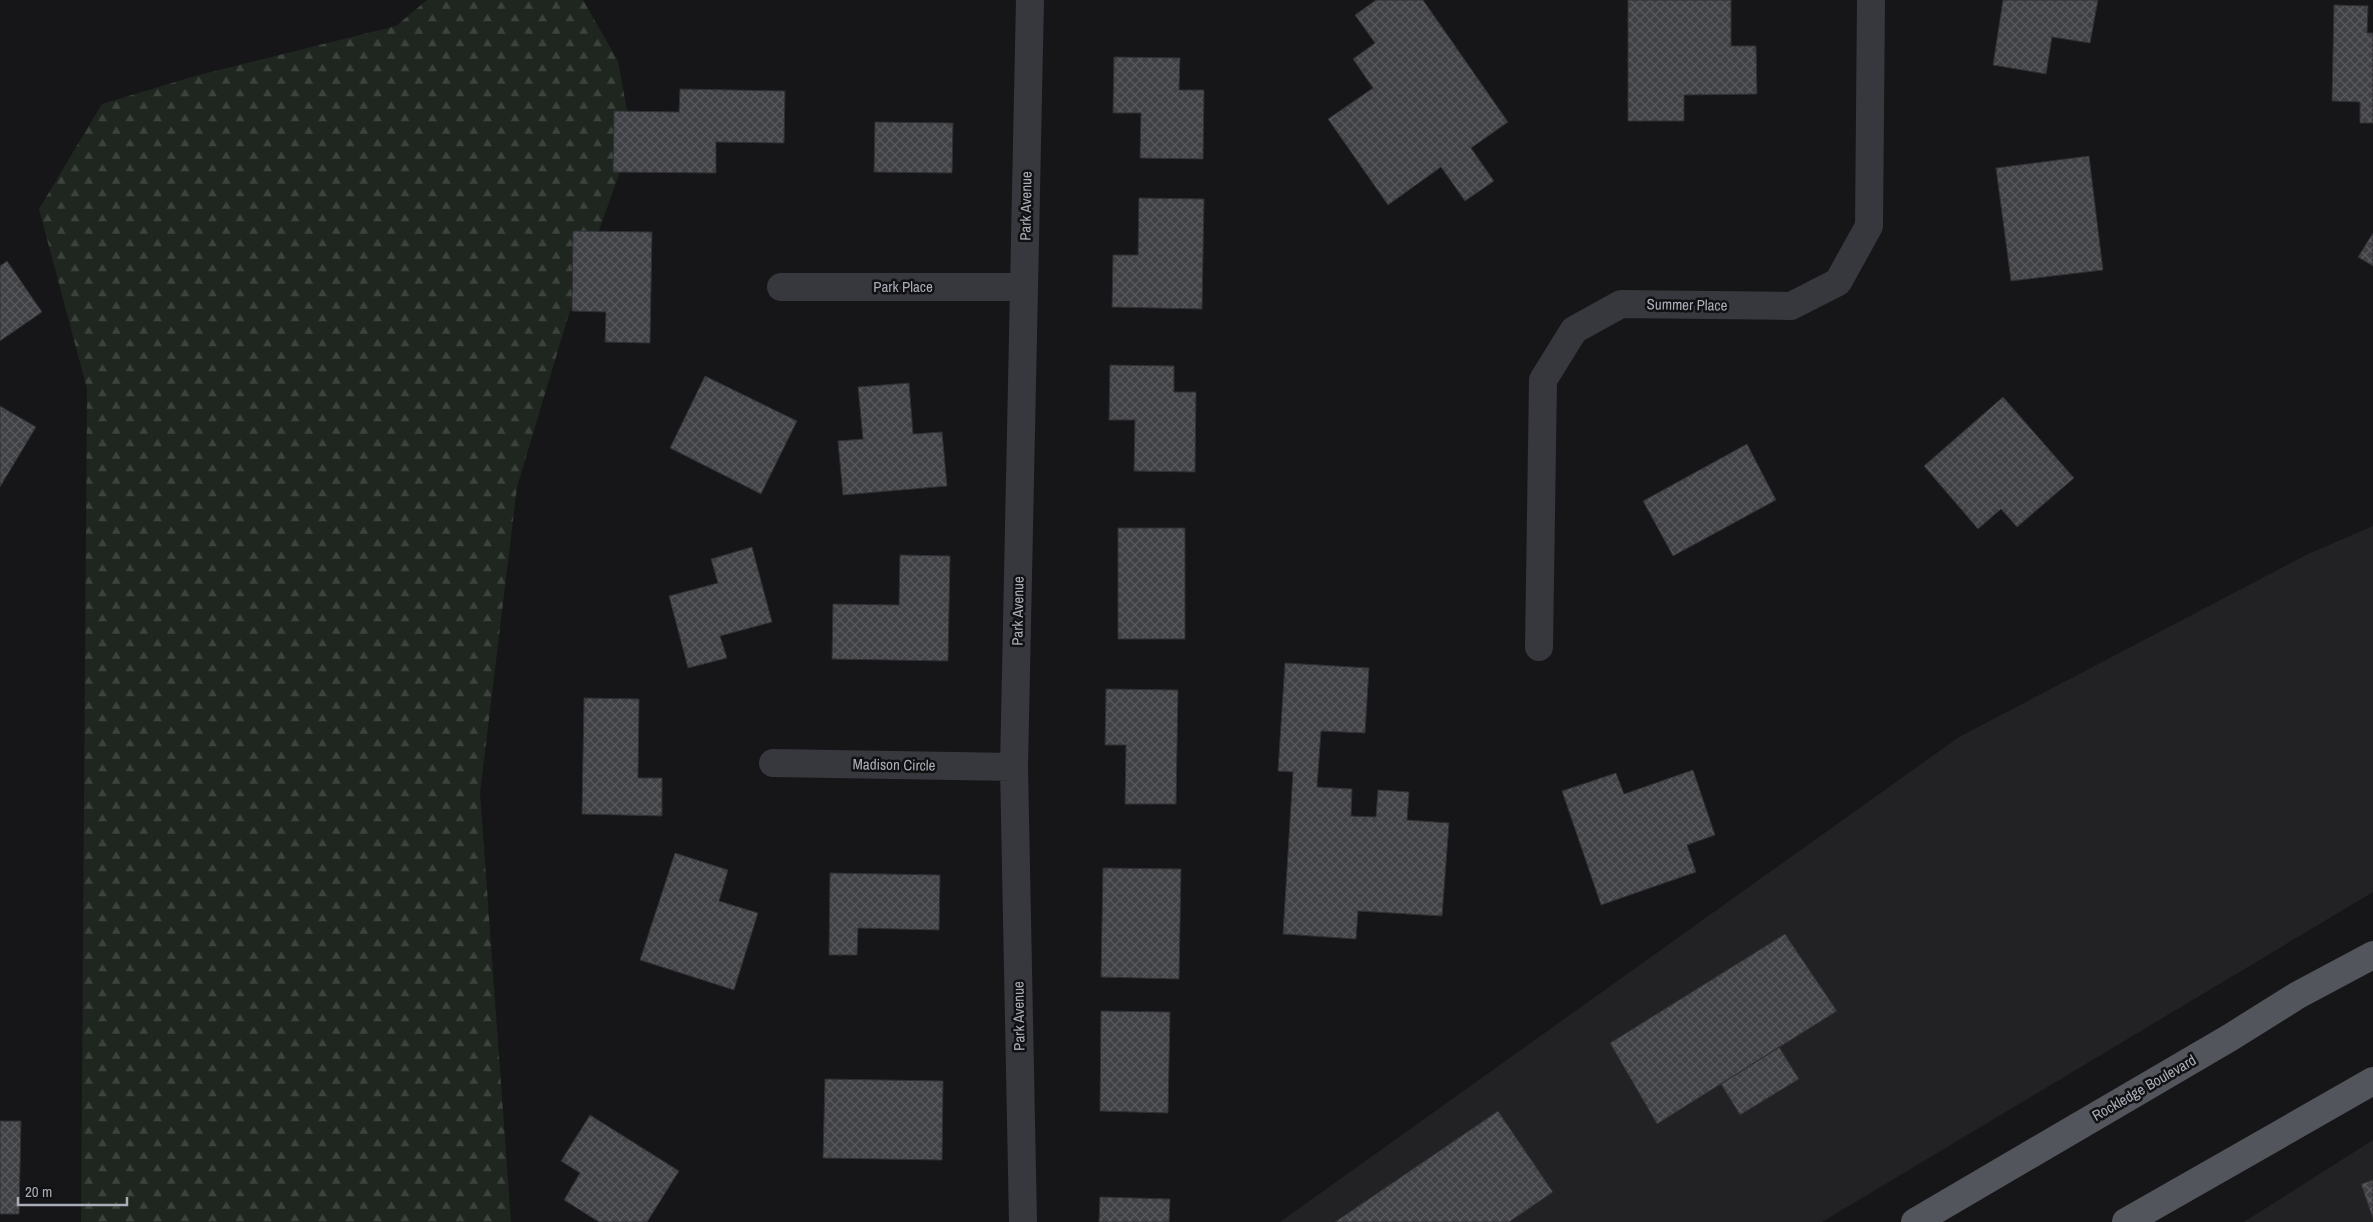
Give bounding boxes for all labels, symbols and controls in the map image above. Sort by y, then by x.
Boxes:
street label: Park Avenue [1014,171,1037,241]
street label: Park Place [873,276,933,297]
street label: Summer Place [1647,293,1728,316]
street label: Park Avenue [1006,576,1029,646]
street label: Madison Circle [852,753,936,776]
street label: Park Avenue [1007,981,1030,1051]
street label: Rockledge Boulevard [2088,1049,2200,1126]
scale bar [18,1174,126,1206]
text: 20 m [25,1181,52,1202]

